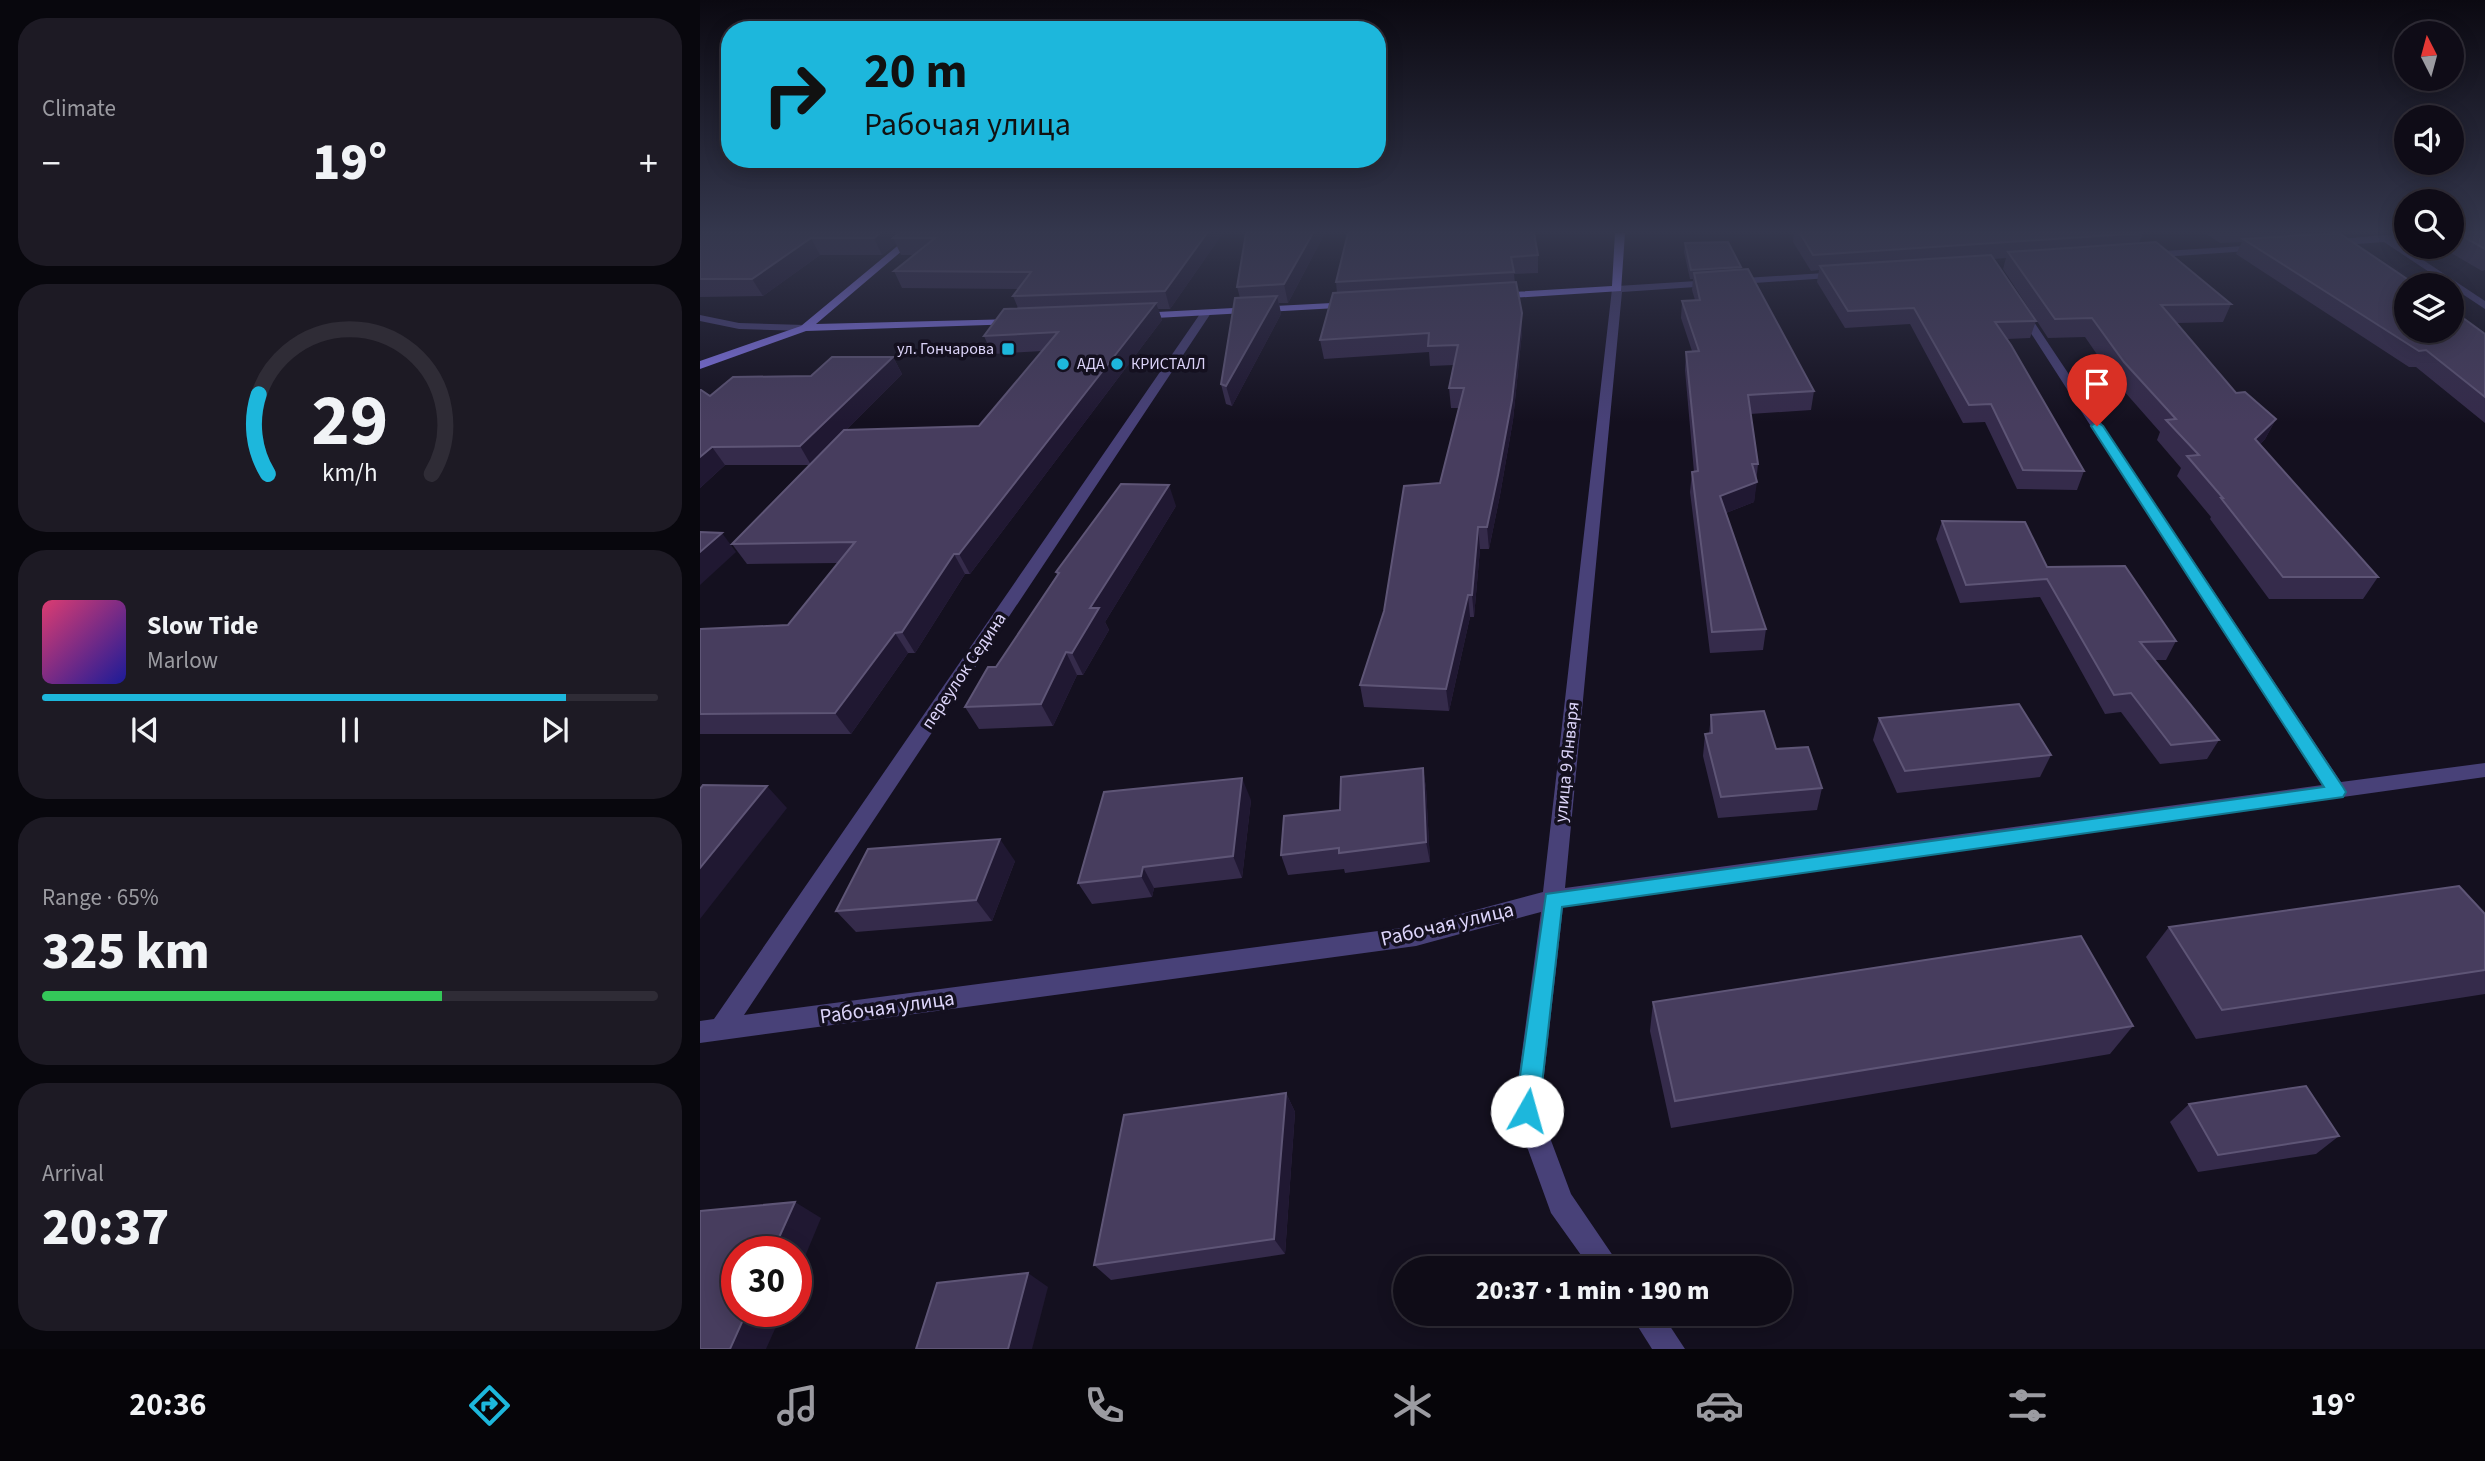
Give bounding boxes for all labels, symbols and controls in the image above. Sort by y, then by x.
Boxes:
north arrow [2394,21,2464,91]
map controls [2394,21,2464,343]
text: 20 m [864,37,968,107]
icon: right [749,49,840,140]
text: Climate [42,92,116,125]
text: Рабочая улица [864,102,1071,148]
button: sound [2394,105,2464,175]
text: 19° [313,126,387,200]
text: − [42,137,61,191]
text: + [639,137,658,191]
button: search [2394,189,2464,259]
button: layers [2394,273,2464,343]
place label: ул. Гончарова [897,338,994,360]
marker: ул. Гончарова [1000,341,1016,357]
place label: АДА [1077,353,1105,375]
place label: КРИСТАЛЛ [1131,353,1206,375]
pin [2067,354,2127,426]
marker: АДА [1055,356,1071,372]
marker: КРИСТАЛЛ [1109,356,1125,372]
icon: arrive [2078,365,2116,403]
text: 29 [312,370,388,474]
text: km/h [322,455,378,491]
text: Slow Tide [147,607,258,644]
street label: переулок Седина [916,608,1012,734]
text: Marlow [147,644,218,677]
street label: улица 9 Января [1548,700,1586,824]
icon: previous [126,711,164,749]
icon: pause [331,711,369,749]
icon: next [536,711,574,749]
text: Range · 65% [42,881,159,914]
street label: Рабочая улица [1377,894,1517,954]
text: 325 km [42,915,210,989]
street label: Рабочая улица [818,983,956,1031]
position arrow [1490,1074,1564,1148]
text: Arrival [42,1157,104,1190]
text: 20:37 [42,1191,169,1265]
speed limit sign: 30 [721,1236,812,1327]
text: 20:37 · 1 min · 190 m [1476,1272,1709,1309]
icon: directions [465,1381,514,1430]
icon: music [773,1381,822,1430]
icon: phone [1080,1381,1129,1430]
icon: climate [1388,1381,1437,1430]
icon: car [1695,1381,1744,1430]
icon: filters [2003,1381,2052,1430]
text: 20:36 [129,1382,206,1428]
text: 19° [2310,1382,2356,1428]

